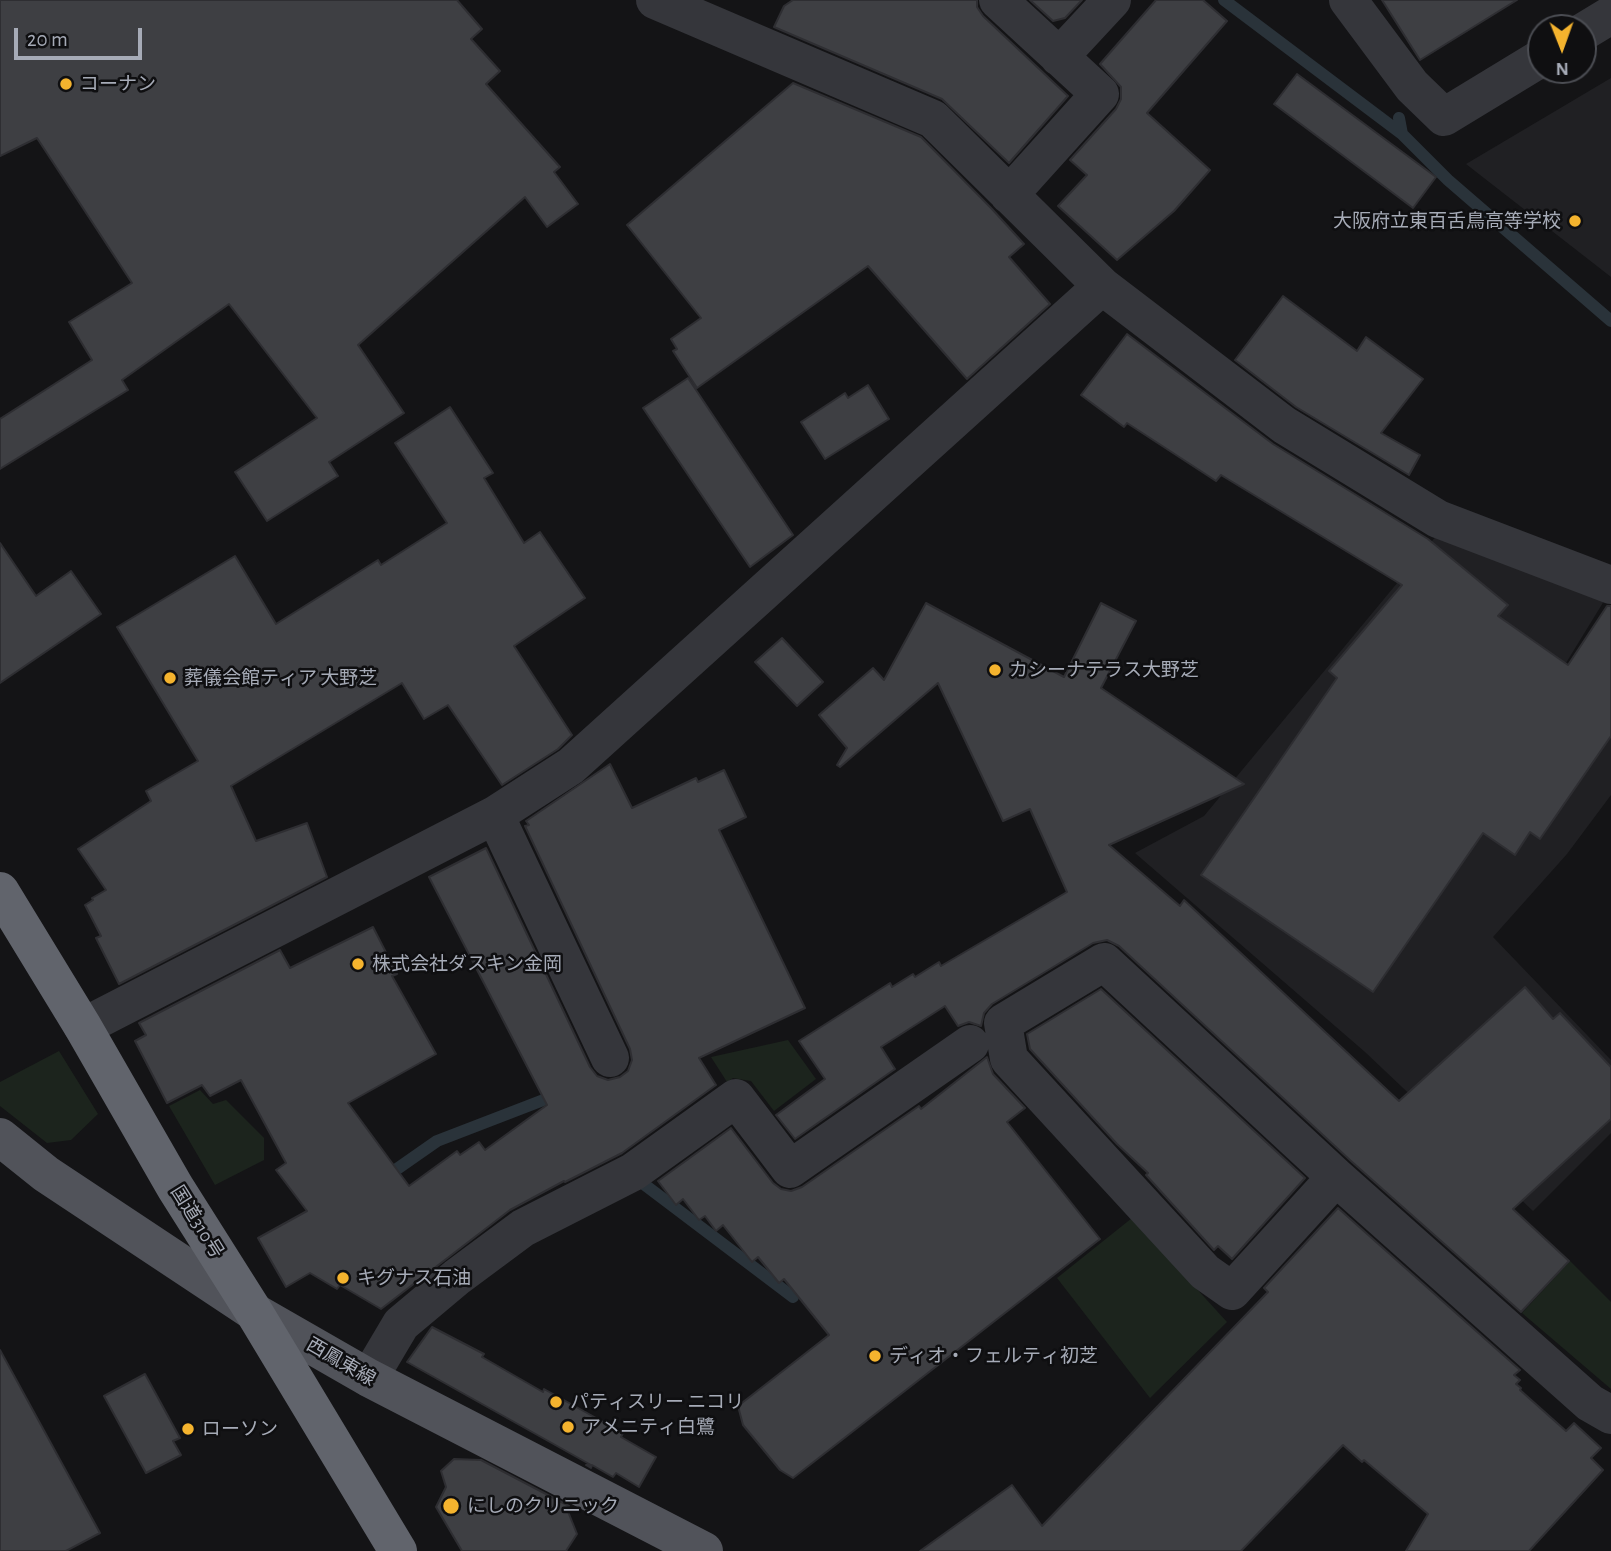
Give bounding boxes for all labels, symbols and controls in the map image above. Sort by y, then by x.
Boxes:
scale bar [18,14,145,58]
north arrow [1527,14,1597,84]
text: 20 m [27,29,68,50]
text: N [1556,59,1569,78]
place label: コーナン [80,73,156,95]
marker: コーナン [58,76,74,92]
place label: 大阪府立東百舌鳥高等学校 [1333,210,1561,232]
marker: 大阪府立東百舌鳥高等学校 [1567,213,1583,229]
place label: カシーナテラス大野芝 [1009,659,1199,681]
marker: カシーナテラス大野芝 [987,662,1003,678]
place label: 葬儀会館ティア 大野芝 [184,667,377,689]
marker: 葬儀会館ティア 大野芝 [162,670,178,686]
place label: 株式会社ダスキン金岡 [372,953,562,975]
marker: 株式会社ダスキン金岡 [350,956,366,972]
street label: 国道310号 [166,1181,228,1263]
place label: キグナス石油 [357,1267,471,1289]
marker: キグナス石油 [335,1270,351,1286]
street label: 西鳳東線 [302,1333,380,1391]
place label: ディオ・フェルティ初芝 [889,1345,1098,1367]
marker: ディオ・フェルティ初芝 [867,1348,883,1364]
place label: パティスリー ニコリ [570,1391,744,1413]
marker: パティスリー ニコリ [548,1394,564,1410]
place label: アメニティ白鷺 [582,1416,715,1438]
place label: ローソン [202,1418,278,1440]
marker: アメニティ白鷺 [560,1419,576,1435]
marker: ローソン [180,1421,196,1437]
place label: にしのクリニック [467,1495,619,1517]
marker: にしのクリニック [441,1496,461,1516]

